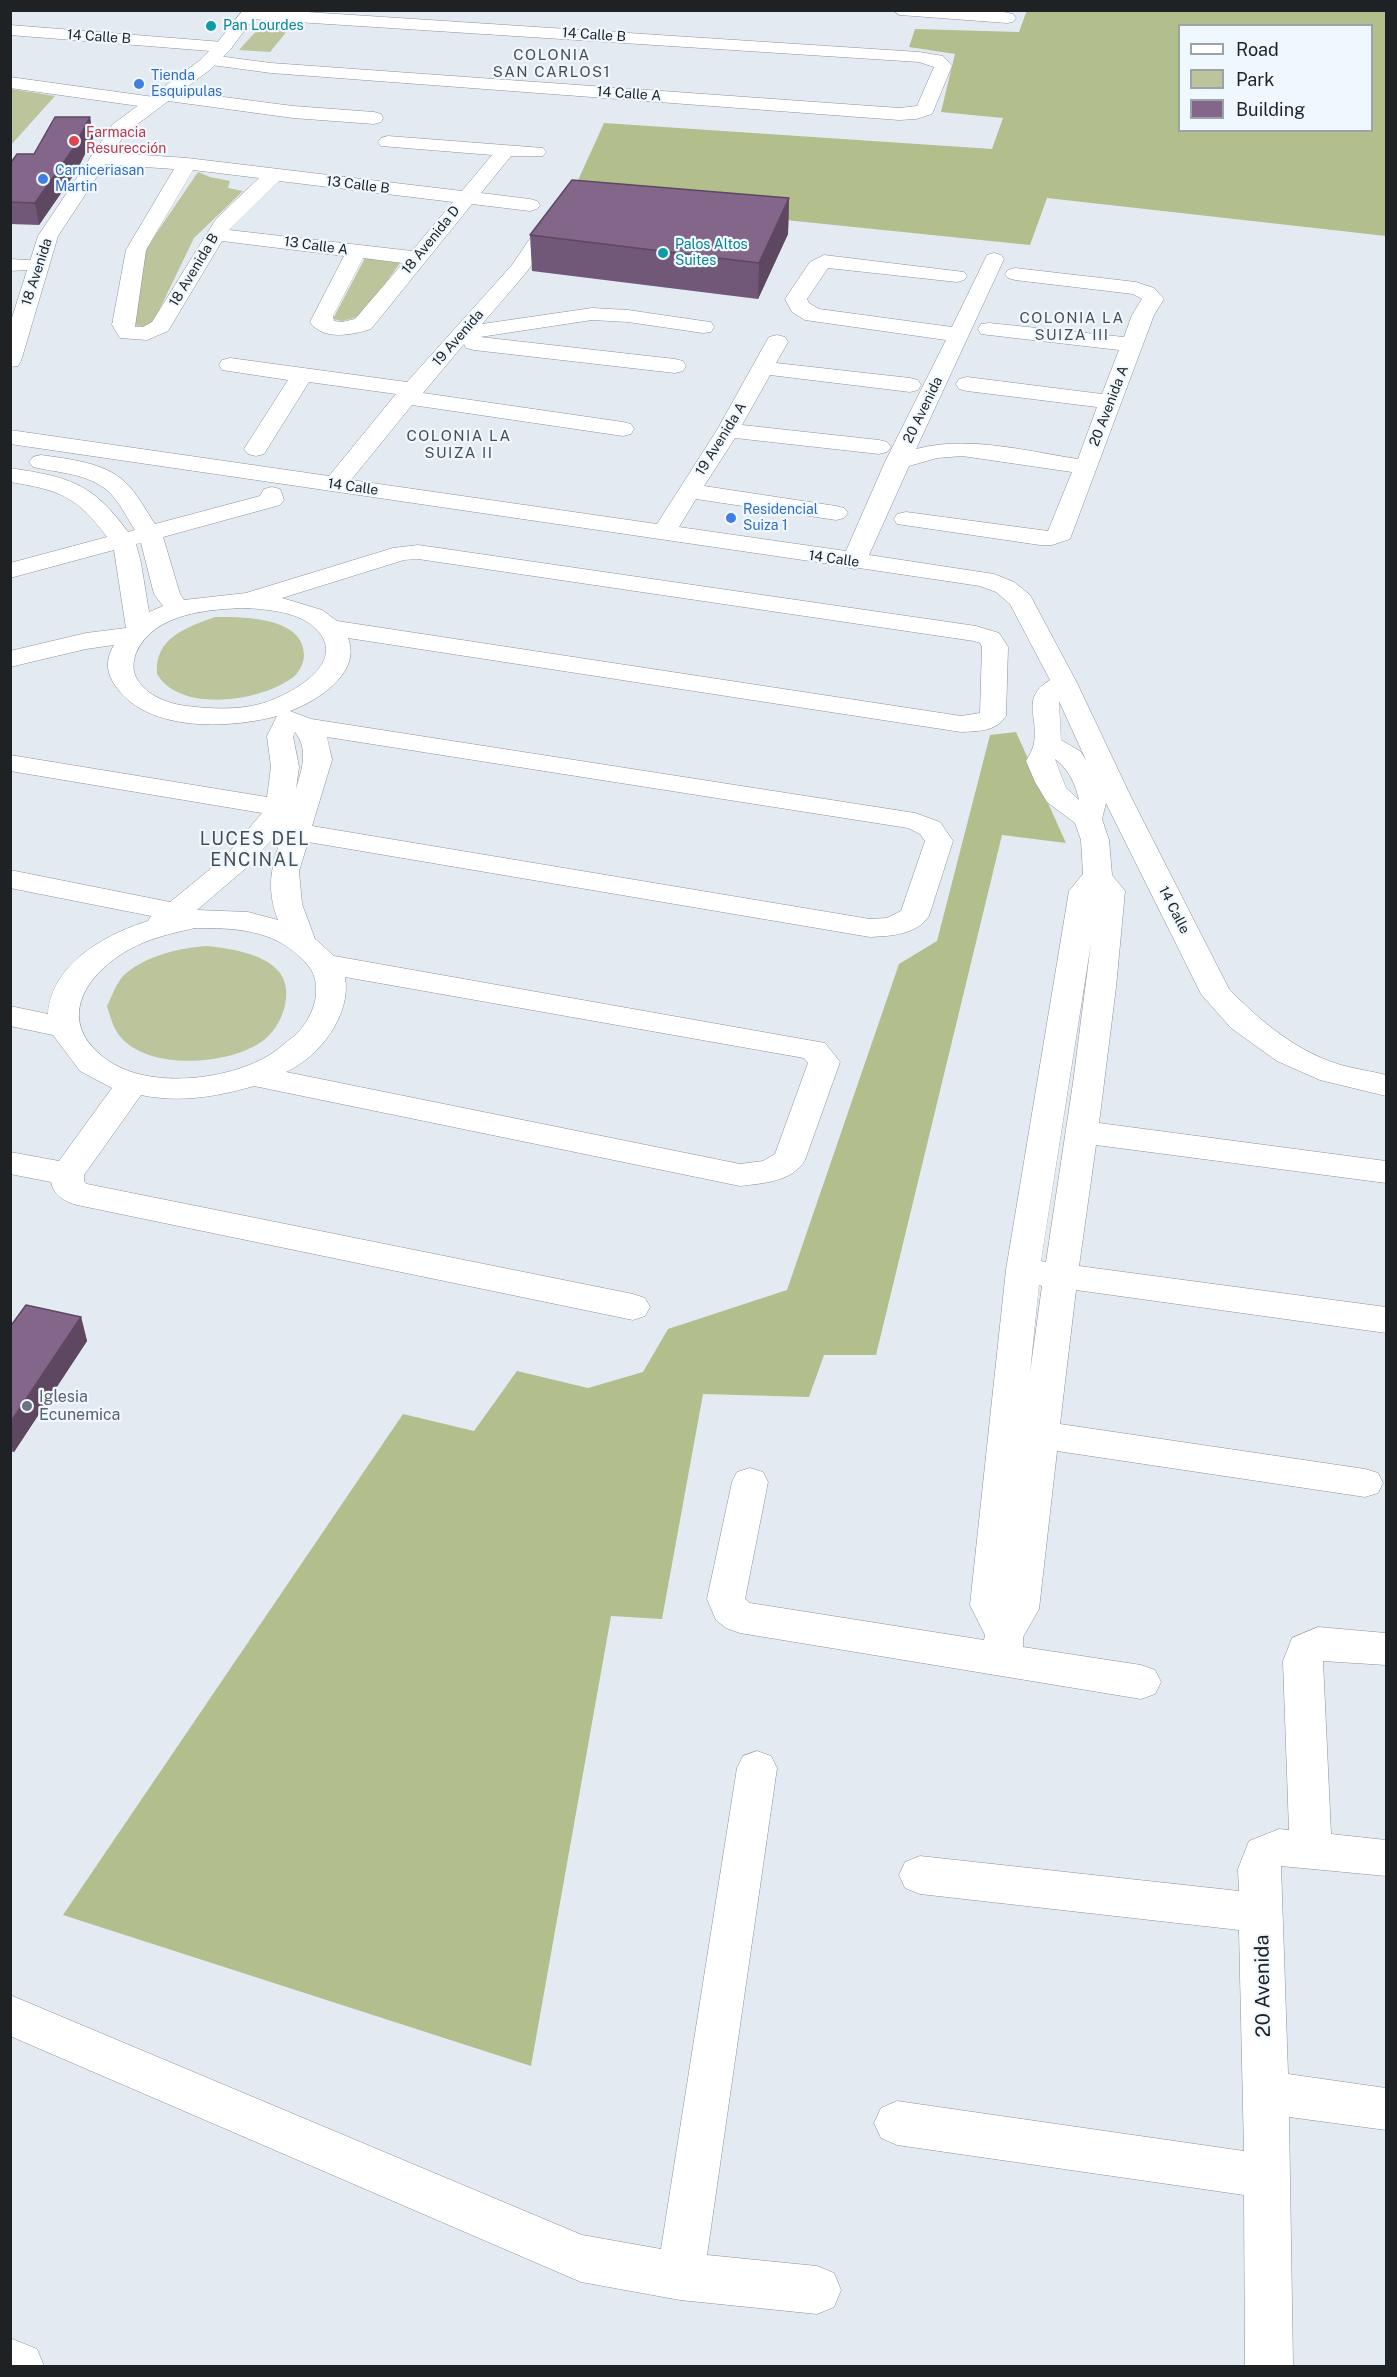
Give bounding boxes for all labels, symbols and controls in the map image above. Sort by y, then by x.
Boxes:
place label: Pan Lourdes [223,18,304,34]
marker: Pan Lourdes [204,19,218,33]
street label: 14 Calle B [562,24,626,46]
legend [1178,24,1373,132]
street label: 14 Calle B [67,26,131,48]
text: Road [1236,39,1279,60]
district label: COLONIA SAN CARLOS1 [493,46,611,81]
place label: Tienda Esquipulas [151,68,222,100]
text: Park [1236,69,1274,90]
marker: Tienda Esquipulas [132,77,146,91]
street label: 14 Calle A [596,83,662,105]
text: Building [1236,99,1305,120]
place label: Farmacia Resurección [86,125,166,158]
marker: Farmacia Resurección [67,134,81,148]
place label: Carniceriasan Martin [55,163,144,196]
marker: Carniceriasan Martin [36,172,50,186]
street label: 13 Calle B [325,173,391,197]
street label: 18 Avenida D [398,203,464,277]
street label: 18 Avenida B [166,230,222,310]
street label: 13 Calle A [283,233,349,259]
street label: 18 Avenida [18,236,56,308]
place label: Palos Altos Suites [675,237,748,270]
marker: Palos Altos Suites [656,246,670,260]
street label: 19 Avenida [429,306,487,370]
district label: COLONIA LA SUIZA III [1019,309,1125,344]
street label: 20 Avenida A [1086,363,1132,449]
street label: 20 Avenida [900,374,946,446]
street label: 19 Avenida A [692,399,750,479]
district label: COLONIA LA SUIZA II [406,427,512,462]
street label: 14 Calle [327,475,379,499]
place label: Residencial Suiza 1 [743,502,818,534]
marker: Residencial Suiza 1 [724,511,738,525]
street label: 14 Calle [808,547,860,571]
district label: LUCES DEL ENCINAL [200,828,310,870]
street label: 14 Calle [1155,883,1193,937]
place label: Iglesia Ecunemica [39,1387,120,1425]
marker: Iglesia Ecunemica [20,1399,34,1413]
street label: 20 Avenida [1250,1934,1276,2038]

